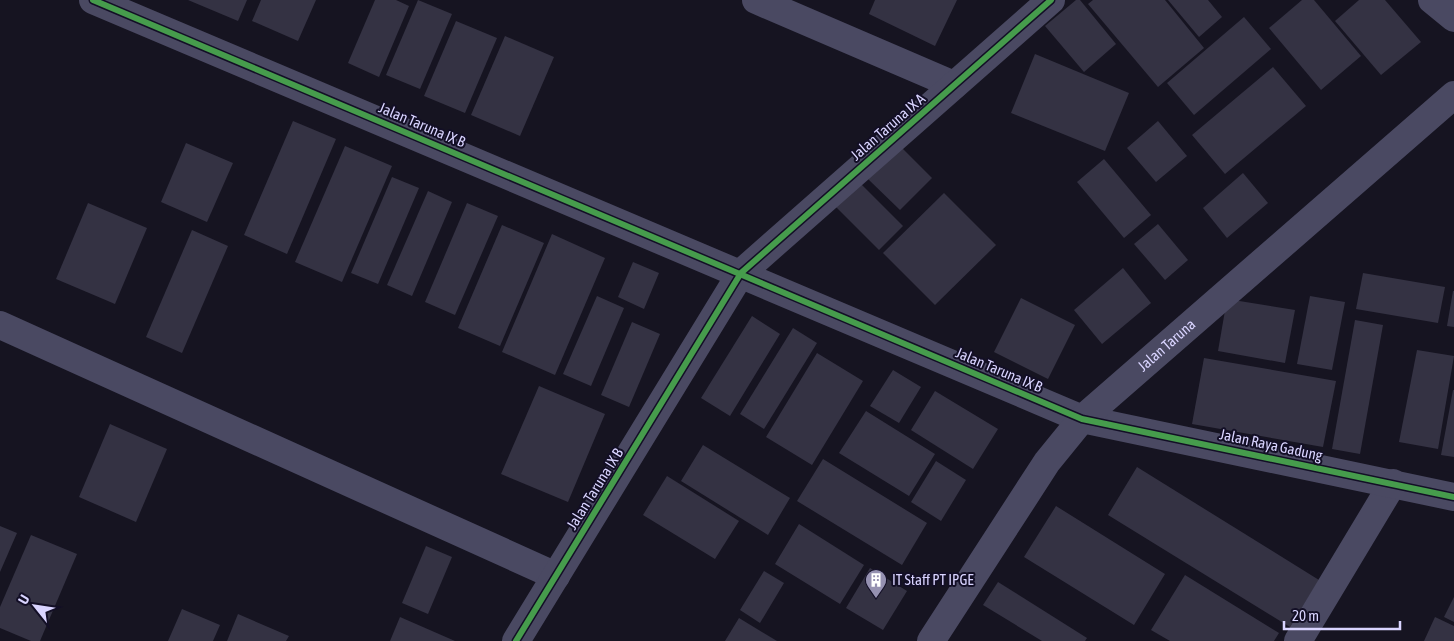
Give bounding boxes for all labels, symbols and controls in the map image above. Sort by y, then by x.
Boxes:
street label: Jalan Taruna IX A [847,89,929,163]
street label: Jalan Taruna IX B [376,99,468,150]
street label: Jalan Taruna [1134,315,1199,374]
street label: Jalan Taruna IX B [953,344,1045,395]
street label: Jalan Raya Gadung [1218,425,1325,464]
street label: Jalan Taruna IX B [563,445,626,532]
building icon: IT Staff PT IPGE [864,568,888,599]
place label: IT Staff PT IPGE [892,571,974,588]
north arrow [10,581,60,631]
text: U [15,592,33,607]
scale bar [1284,598,1400,630]
text: 20 m [1292,607,1319,624]

